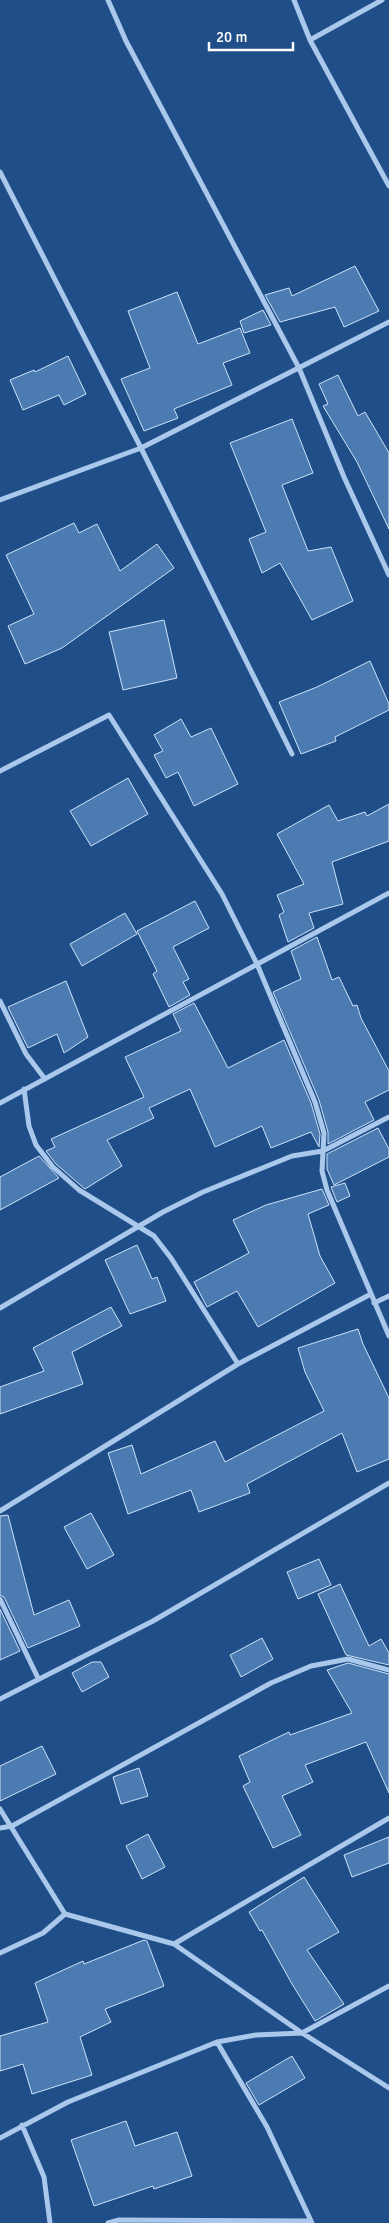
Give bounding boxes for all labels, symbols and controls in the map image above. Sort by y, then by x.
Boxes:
scale bar [209,20,293,52]
text: 20 m [216,28,247,46]

